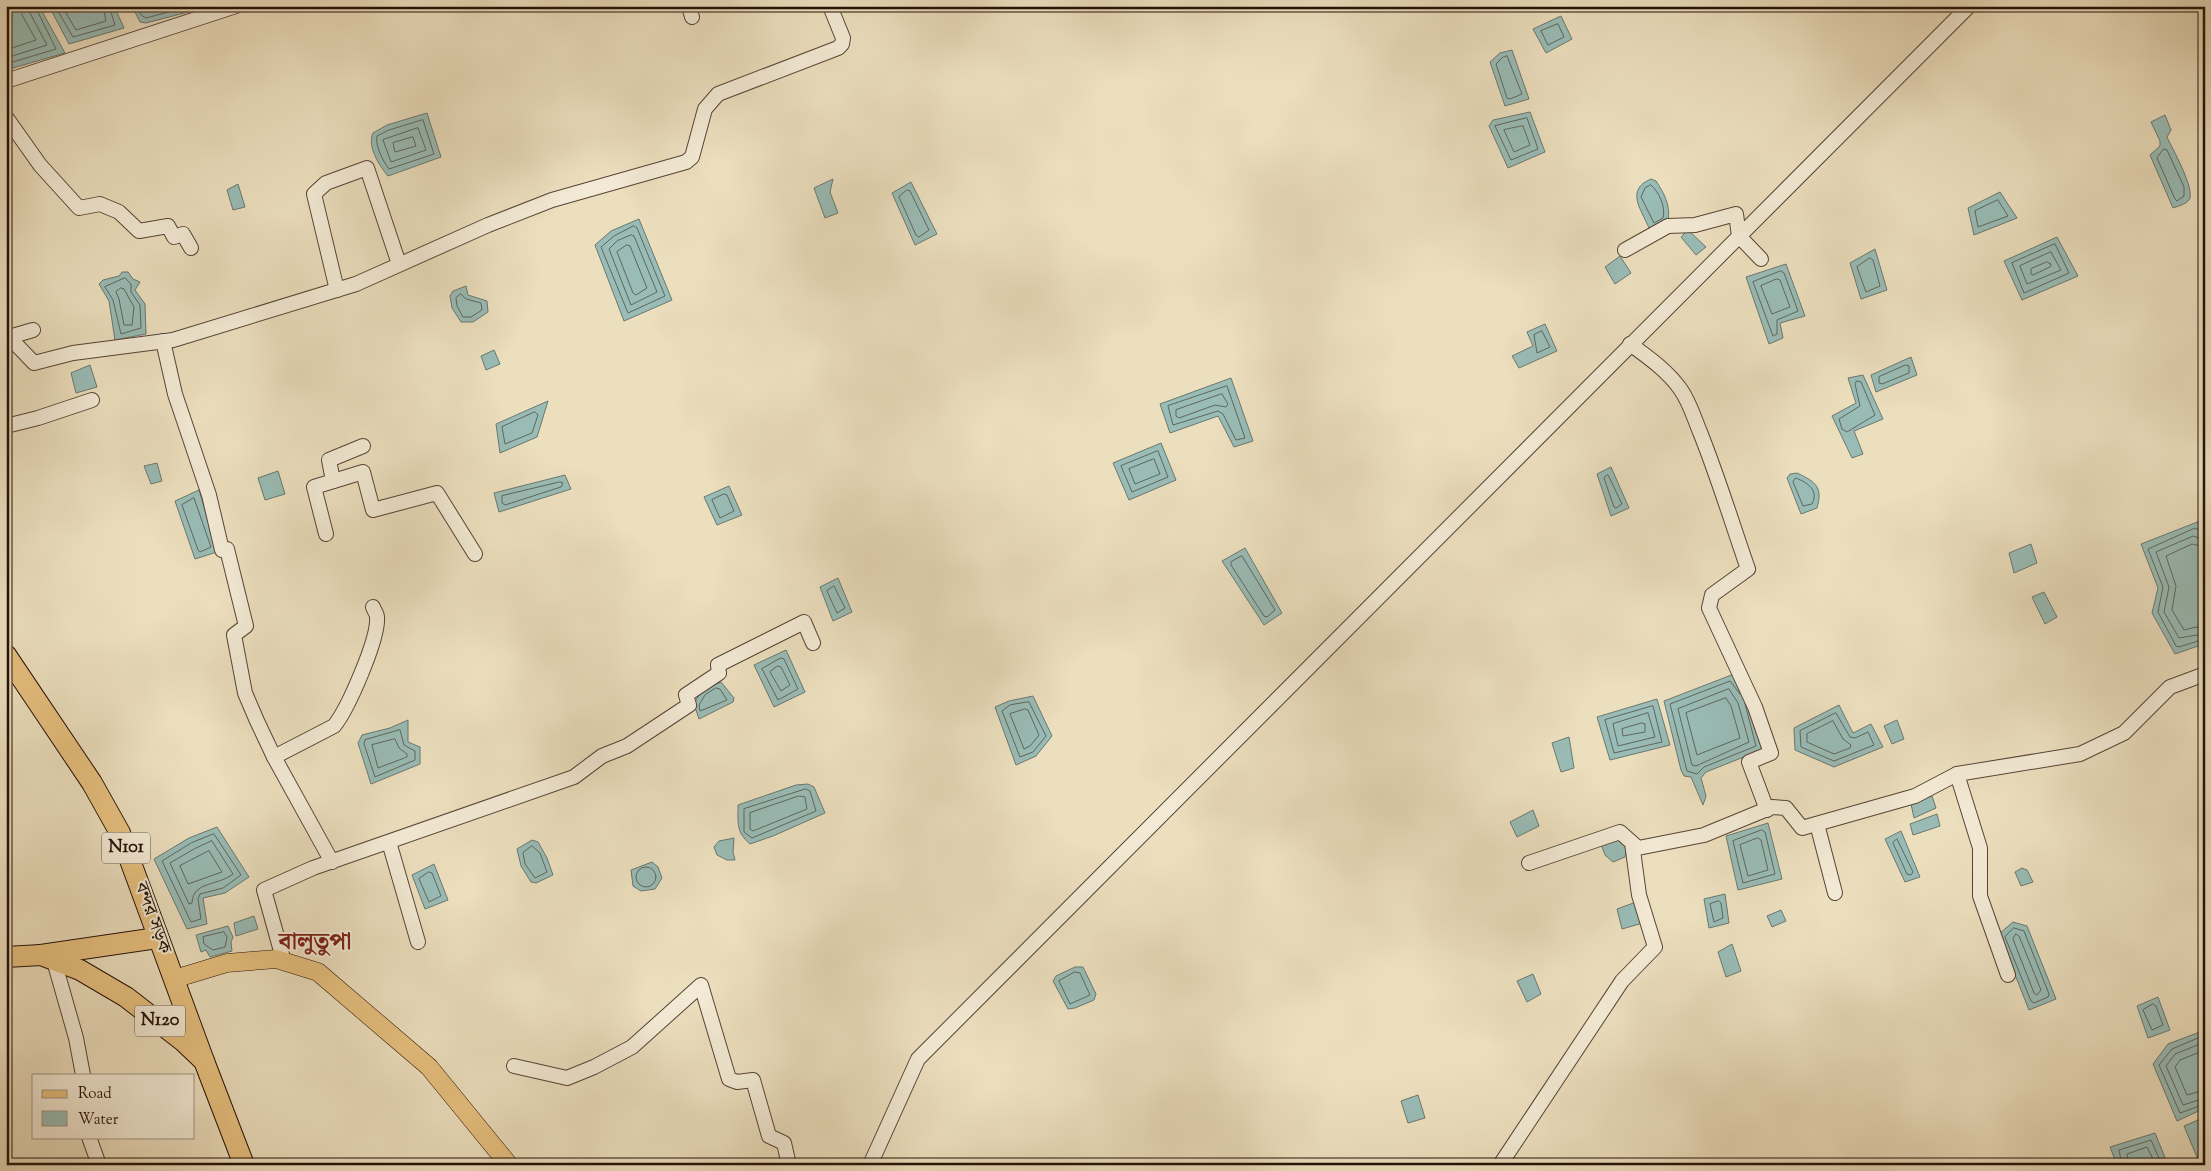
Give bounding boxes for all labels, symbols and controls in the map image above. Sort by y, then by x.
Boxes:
road number: N101 [102,832,150,864]
street label: বন্দর সড়ক [126,877,178,958]
district label: বালুতুপা [277,926,352,960]
road number: N120 [135,1006,185,1036]
legend [32,1074,195,1138]
text: Road [78,1084,112,1105]
text: Water [78,1110,119,1131]

